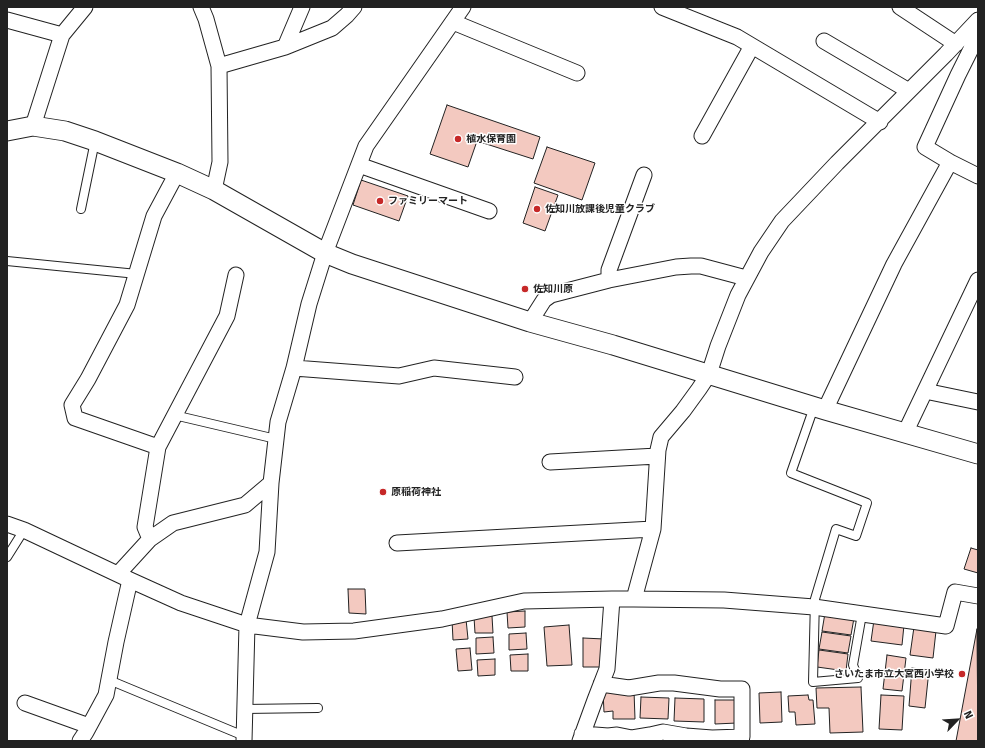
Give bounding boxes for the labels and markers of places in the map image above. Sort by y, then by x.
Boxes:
place label: 植水保育園 [466,133,516,145]
marker: 植水保育園 [453,134,463,144]
place label: ファミリーマート [388,195,468,207]
marker: ファミリーマート [375,196,385,206]
place label: 佐知川放課後児童クラブ [545,203,655,215]
marker: 佐知川放課後児童クラブ [532,204,542,214]
place label: 佐知川原 [533,283,573,295]
marker: 佐知川原 [520,284,530,294]
place label: 原稲荷神社 [391,486,441,498]
marker: 原稲荷神社 [378,487,388,497]
place label: さいたま市立大宮西小学校 [834,668,954,680]
marker: さいたま市立大宮西小学校 [957,669,967,679]

